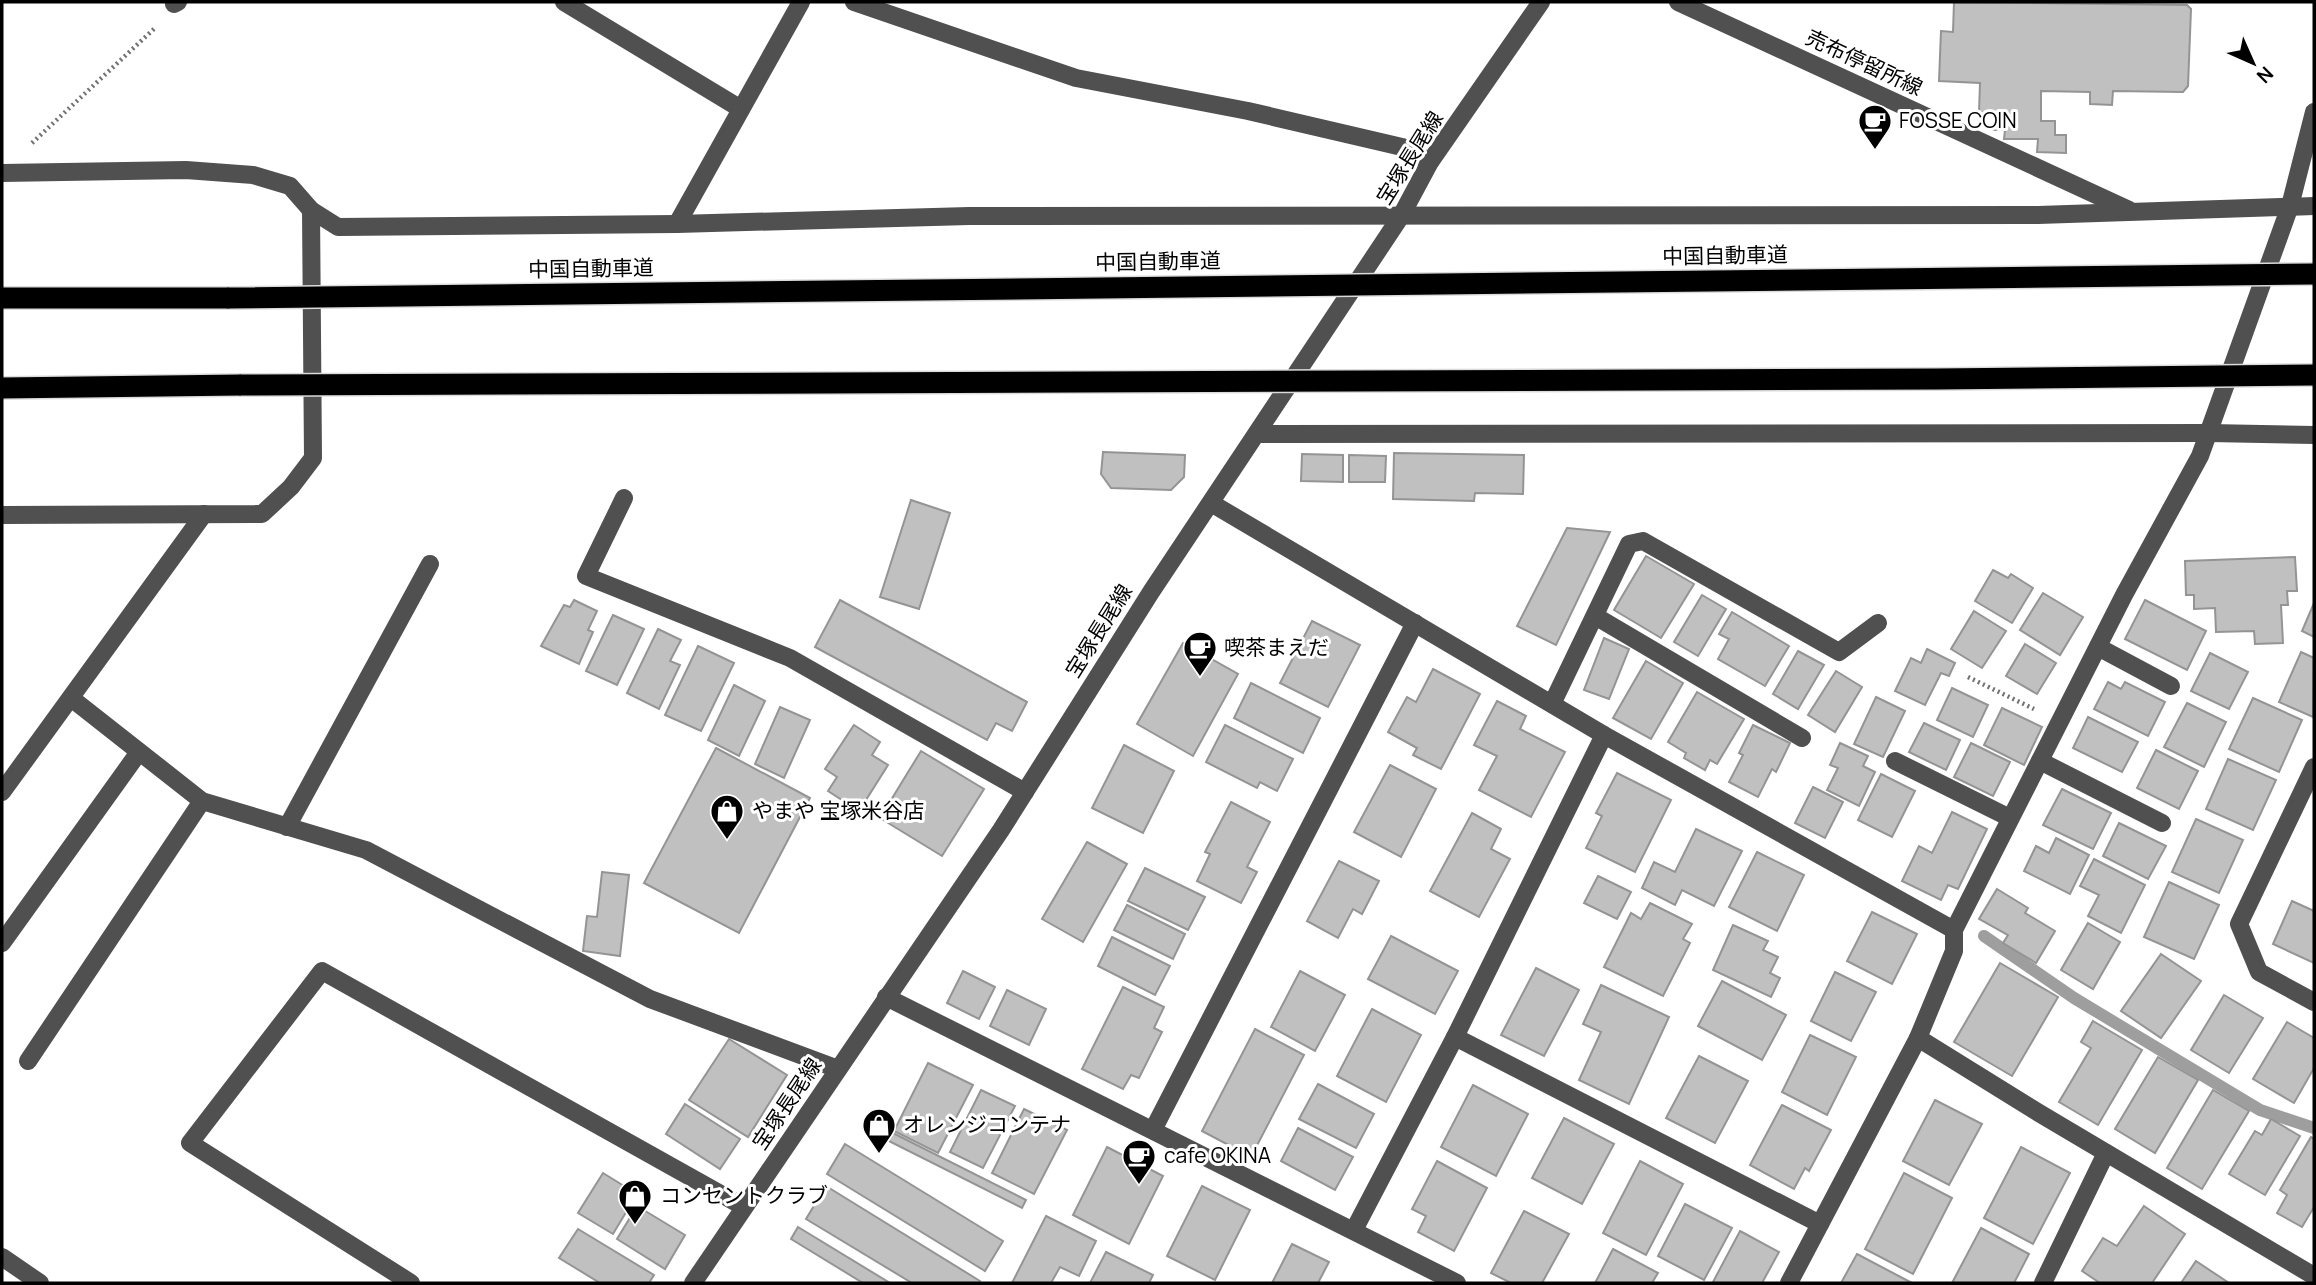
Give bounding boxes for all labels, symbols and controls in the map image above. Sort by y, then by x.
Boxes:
street label: 売布停留所線 [1801,23,1927,101]
north arrow [2218,28,2288,98]
text: N [2251,61,2279,89]
cafe icon: FOSSE COIN [1856,102,1894,151]
street label: 宝塚長尾線 [1369,106,1449,209]
place label: FOSSE COIN [1899,106,2017,134]
street label: 中国自動車道 [1662,240,1788,270]
street label: 中国自動車道 [1095,246,1221,276]
street label: 中国自動車道 [528,253,654,283]
street label: 宝塚長尾線 [1058,579,1138,682]
cafe icon: 喫茶まえだ [1181,629,1219,678]
place label: 喫茶まえだ [1224,633,1329,661]
shop icon: やまや 宝塚米谷店 [708,792,746,841]
place label: やまや 宝塚米谷店 [752,796,924,824]
street label: 宝塚長尾線 [745,1052,827,1155]
shop icon: オレンジコンテナ [860,1106,898,1155]
place label: オレンジコンテナ [903,1110,1071,1138]
cafe icon: cafe OKINA [1120,1137,1158,1186]
place label: cafe OKINA [1164,1141,1271,1169]
shop icon: コンセントクラブ [616,1177,654,1226]
place label: コンセントクラブ [660,1181,828,1209]

